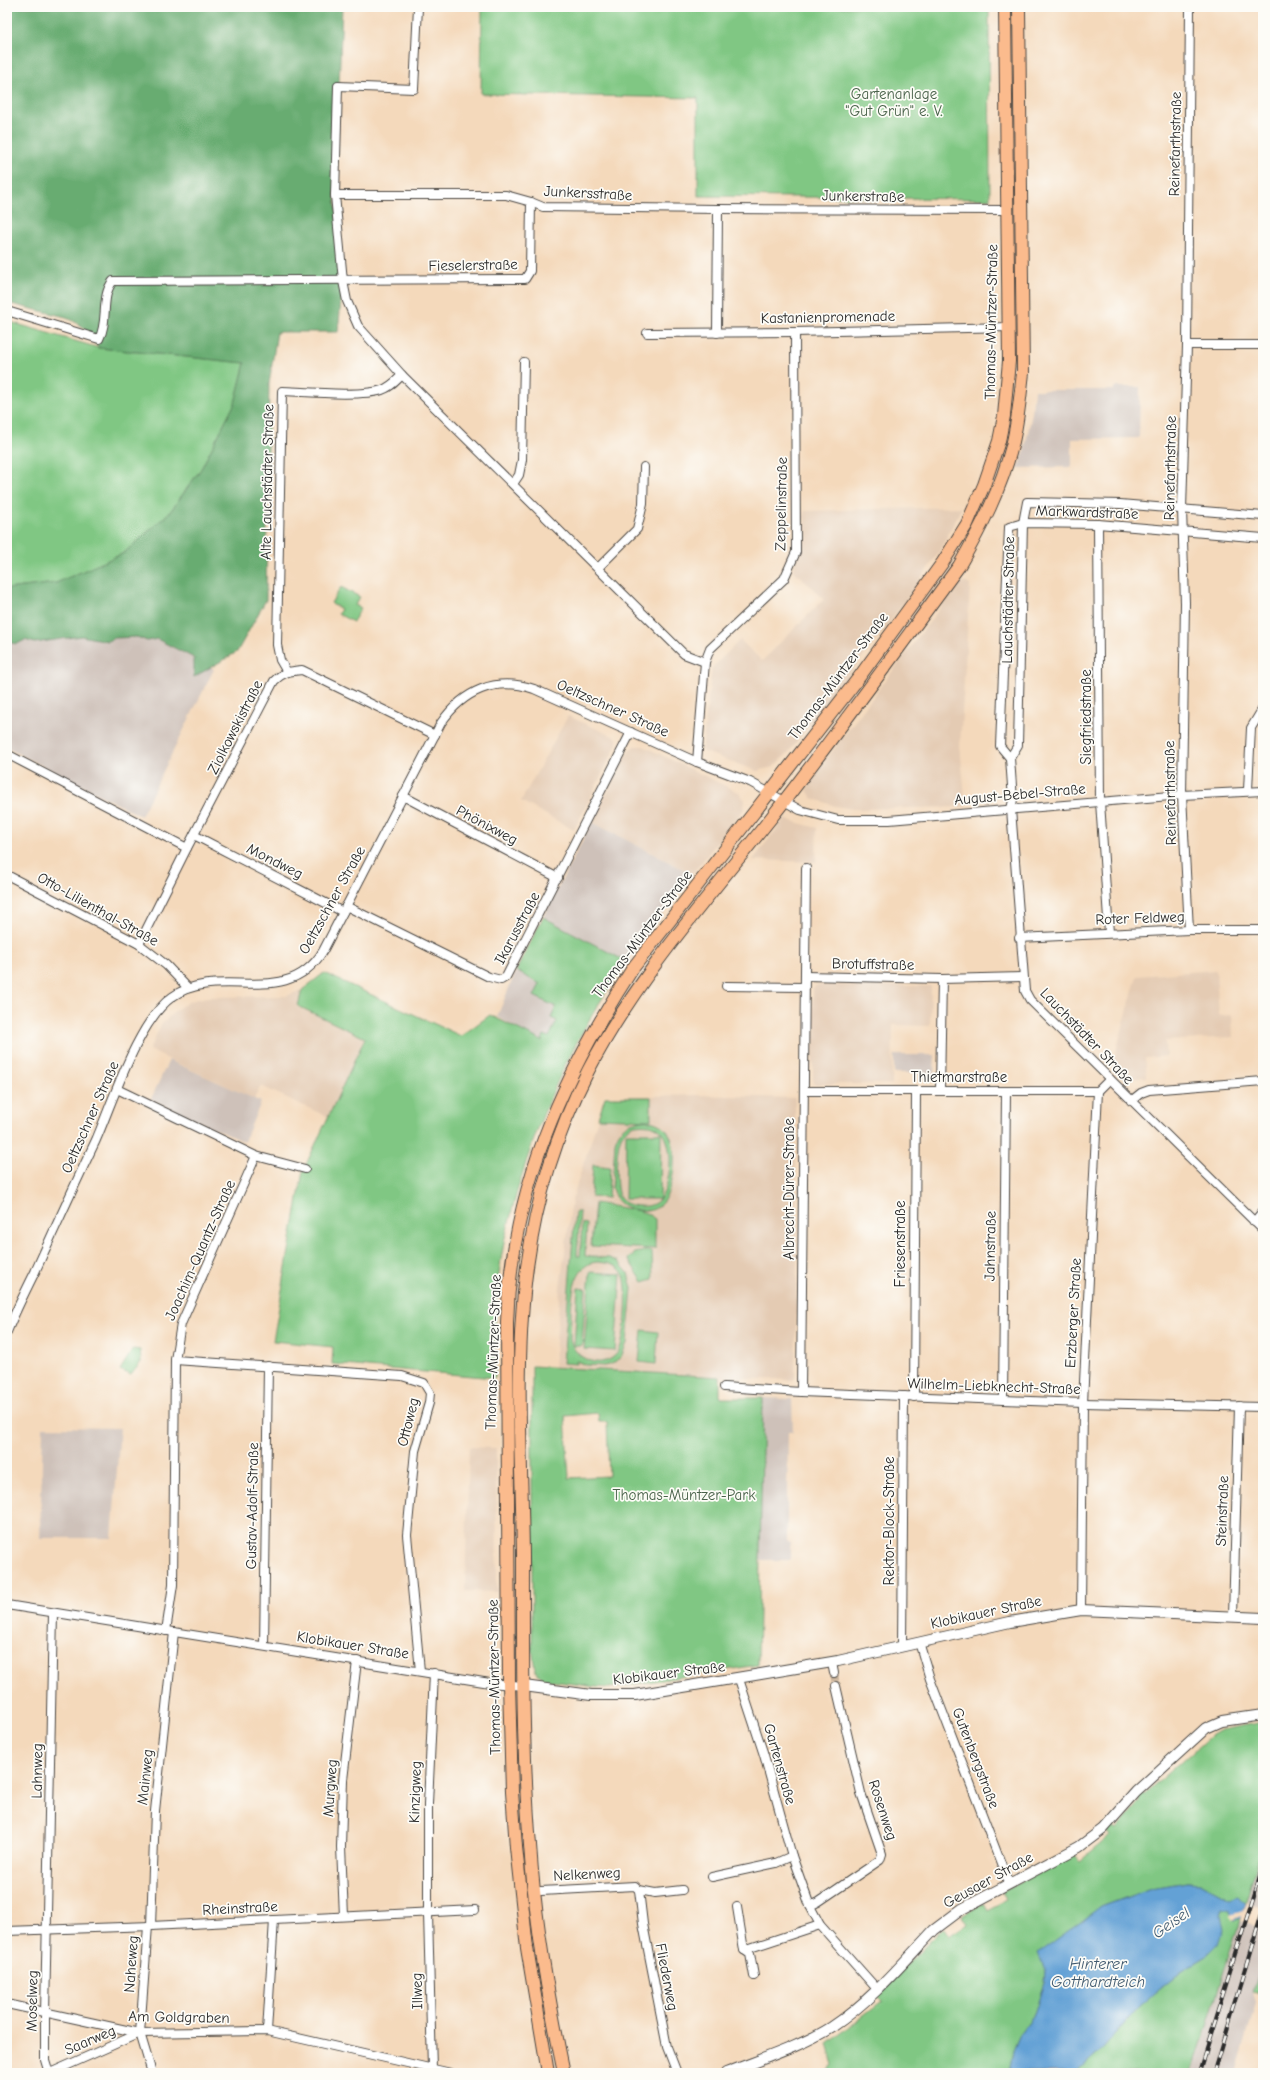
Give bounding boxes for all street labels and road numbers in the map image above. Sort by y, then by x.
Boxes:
street label: Reinefarthstraße [1165,91,1185,197]
street label: Junkersstraße [543,182,633,204]
street label: Junkerstraße [822,186,905,206]
street label: Thomas-Müntzer-Straße [981,244,1001,400]
street label: Fieselerstraße [428,255,518,275]
street label: Kastanienpromenade [761,307,896,327]
street label: Alte Lauchstädter Straße [257,403,277,560]
street label: Reinefarthstraße [1160,415,1180,521]
street label: Zeppelinstraße [771,456,791,551]
street label: Markwardstraße [1035,501,1139,523]
street label: Lauchstädter Straße [998,536,1018,664]
street label: Thomas-Müntzer-Straße [784,608,892,744]
street label: Siegfriedstraße [1077,669,1095,765]
street label: Oeltzschner Straße [554,675,672,741]
street label: Ziolkowskistraße [204,676,267,777]
street label: Reinefarthstraße [1160,740,1180,846]
street label: August-Bebel-Straße [954,779,1087,809]
street label: Phönixweg [453,801,521,849]
street label: Mondweg [244,839,306,883]
street label: Oeltzschner Straße [295,842,369,957]
street label: Thomas-Müntzer-Straße [588,866,696,1002]
street label: Otto-Lilienthal-Straße [34,868,162,950]
street label: Ikarusstraße [490,888,544,967]
street label: Roter Feldweg [1095,907,1185,929]
street label: Brotuffstraße [832,954,915,974]
street label: Lauchstädter Straße [1036,984,1138,1088]
street label: Oeltzschner Straße [57,1058,123,1176]
street label: Thietmarstraße [911,1068,1008,1086]
street label: Albrecht-Dürer-Straße [780,1118,798,1260]
street label: Joachim-Quantz-Straße [161,1176,239,1323]
street label: Friesenstraße [891,1200,909,1287]
street label: Jahnstraße [980,1210,1000,1281]
street label: Erzberger Straße [1061,1257,1085,1369]
street label: Thomas-Müntzer-Straße [481,1274,505,1430]
street label: Wilhelm-Liebknecht-Straße [907,1374,1081,1398]
street label: Ottoweg [393,1396,423,1448]
street label: Gustav-Adolf-Straße [242,1442,262,1570]
street label: Rektor-Block-Straße [880,1456,898,1586]
street label: Steinstraße [1212,1475,1232,1547]
street label: Klobikauer Straße [929,1591,1044,1633]
street label: Thomas-Müntzer-Straße [484,1599,504,1755]
street label: Klobikauer Straße [296,1627,411,1663]
street label: Klobikauer Straße [612,1657,727,1689]
street label: Gutenbergstraße [949,1705,1004,1811]
street label: Gartenstraße [760,1721,800,1807]
street label: Lahnweg [28,1743,46,1799]
street label: Mainweg [133,1748,157,1806]
street label: Murgweg [319,1759,341,1817]
street label: Kinzigweg [405,1761,425,1823]
street label: Rosenweg [865,1777,901,1843]
street label: Geusaer Straße [940,1848,1036,1912]
street label: Nelkenweg [553,1863,621,1885]
street label: Rheinstraße [202,1897,279,1919]
street label: Naheweg [120,1935,142,1993]
street label: Fliederweg [652,1942,682,2012]
street label: Moselweg [22,1970,42,2032]
street label: Illweg [408,1973,426,2009]
street label: Am Goldgraben [128,2007,230,2027]
street label: Saarweg [62,2021,118,2059]

